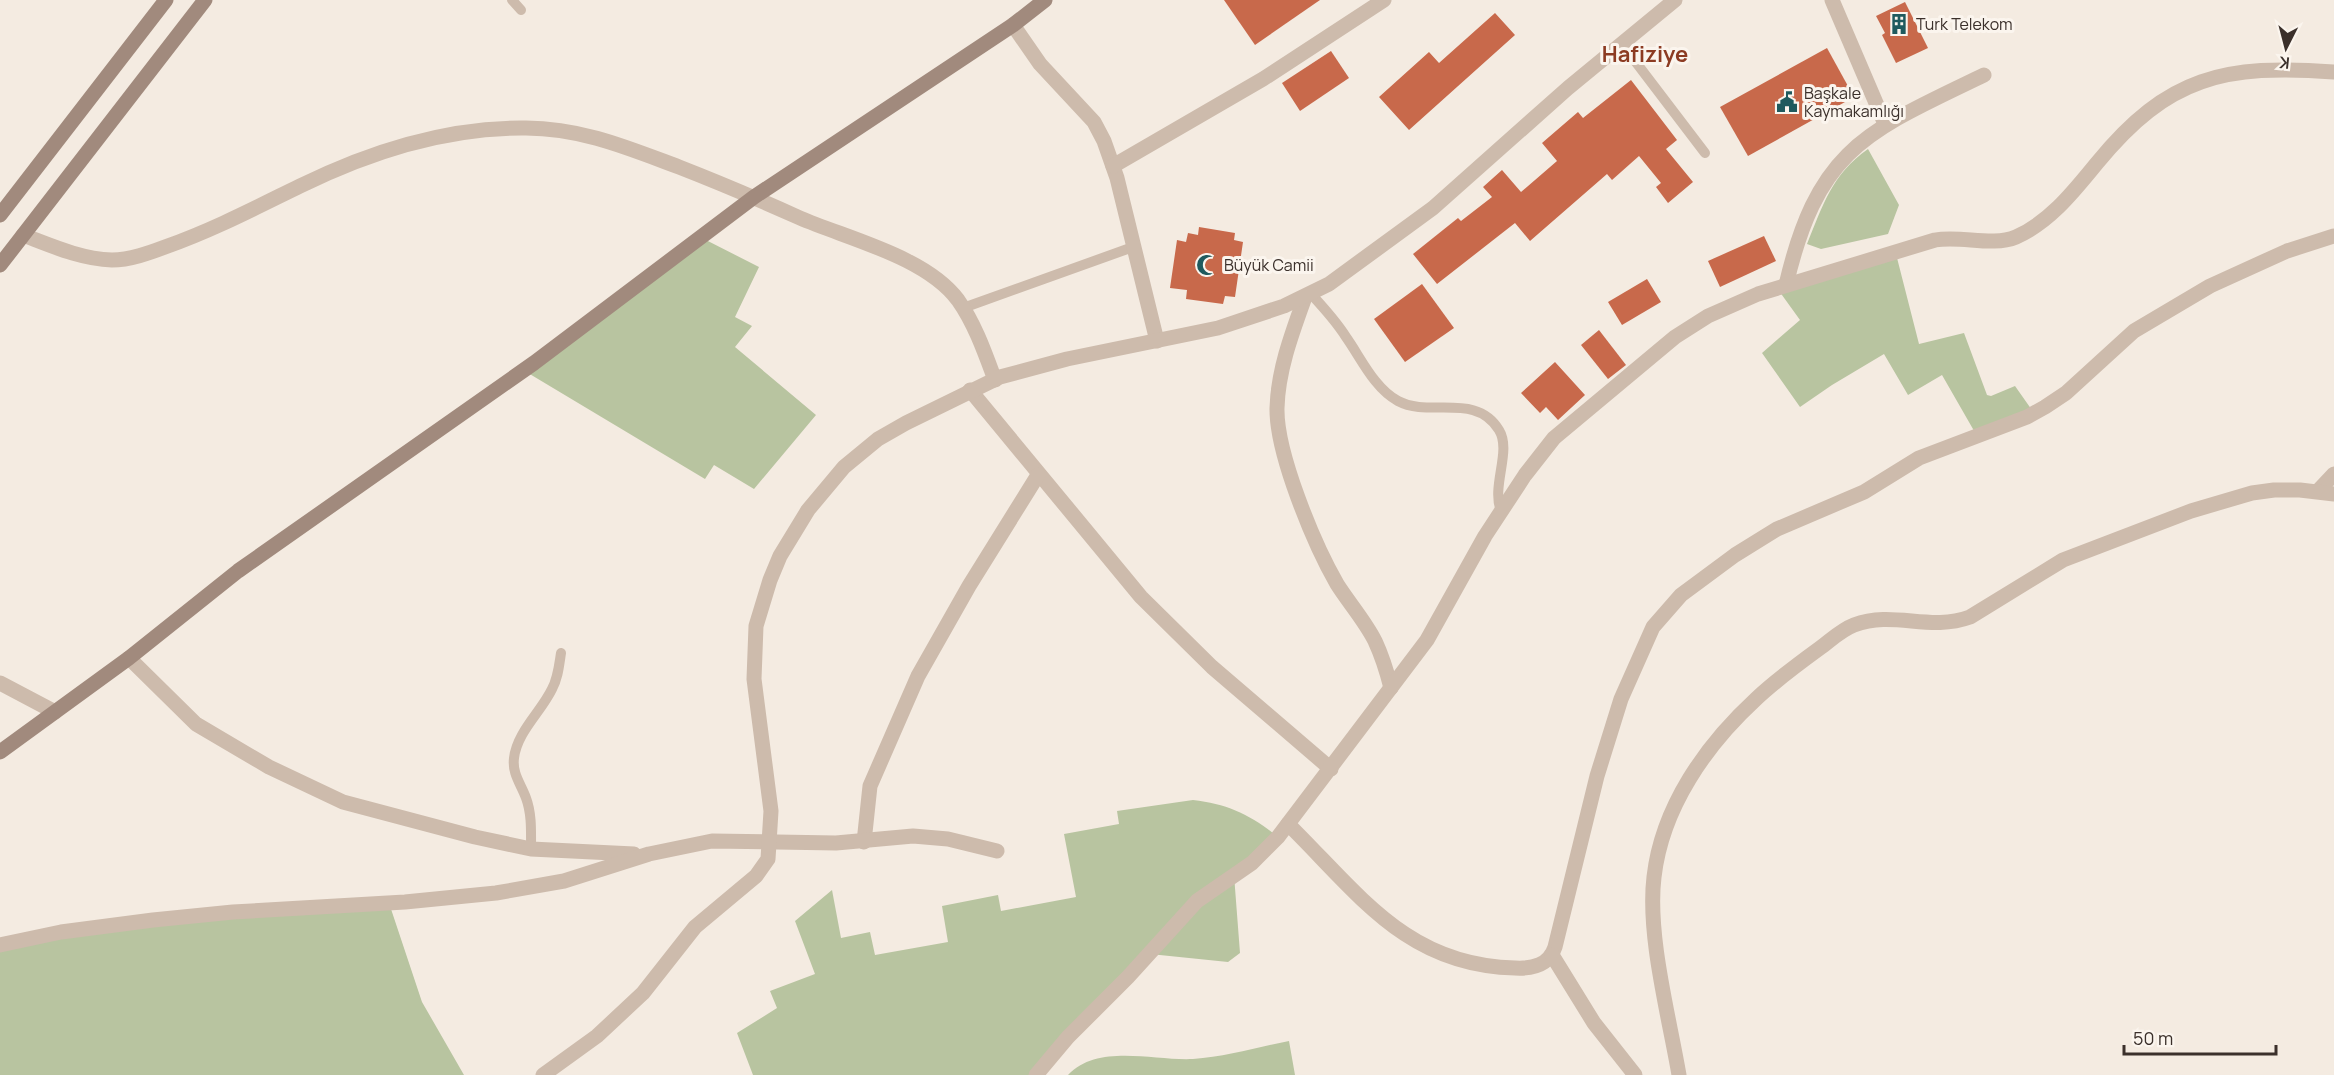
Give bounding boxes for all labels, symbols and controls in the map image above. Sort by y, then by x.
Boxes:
building icon: Turk Telekom [1887,12,1911,36]
place label: Turk Telekom [1916,13,2013,35]
north arrow [2256,18,2316,78]
district label: Hafiziye [1602,39,1688,69]
text: K [2277,51,2291,74]
place label: Başkale Kaymakamlığı [1804,82,1904,122]
public building icon: Başkale Kaymakamlığı [1775,90,1799,114]
mosque icon: Büyük Camii [1195,253,1219,277]
place label: Büyük Camii [1224,254,1314,276]
scale bar [2124,1018,2276,1056]
text: 50 m [2133,1026,2173,1050]

